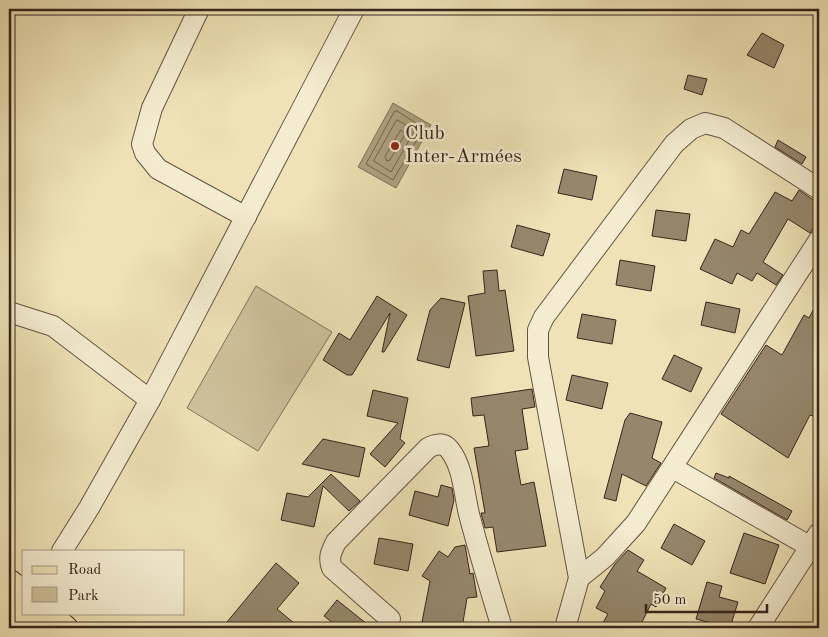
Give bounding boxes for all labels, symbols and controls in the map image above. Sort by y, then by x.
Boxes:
place label: Club Inter-Armées [405,124,522,167]
marker: Club Inter-Armées [389,140,401,152]
legend [22,550,185,614]
text: Road [68,563,102,578]
scale bar [646,582,767,614]
text: Park [68,589,99,604]
text: 50 m [653,593,687,608]

